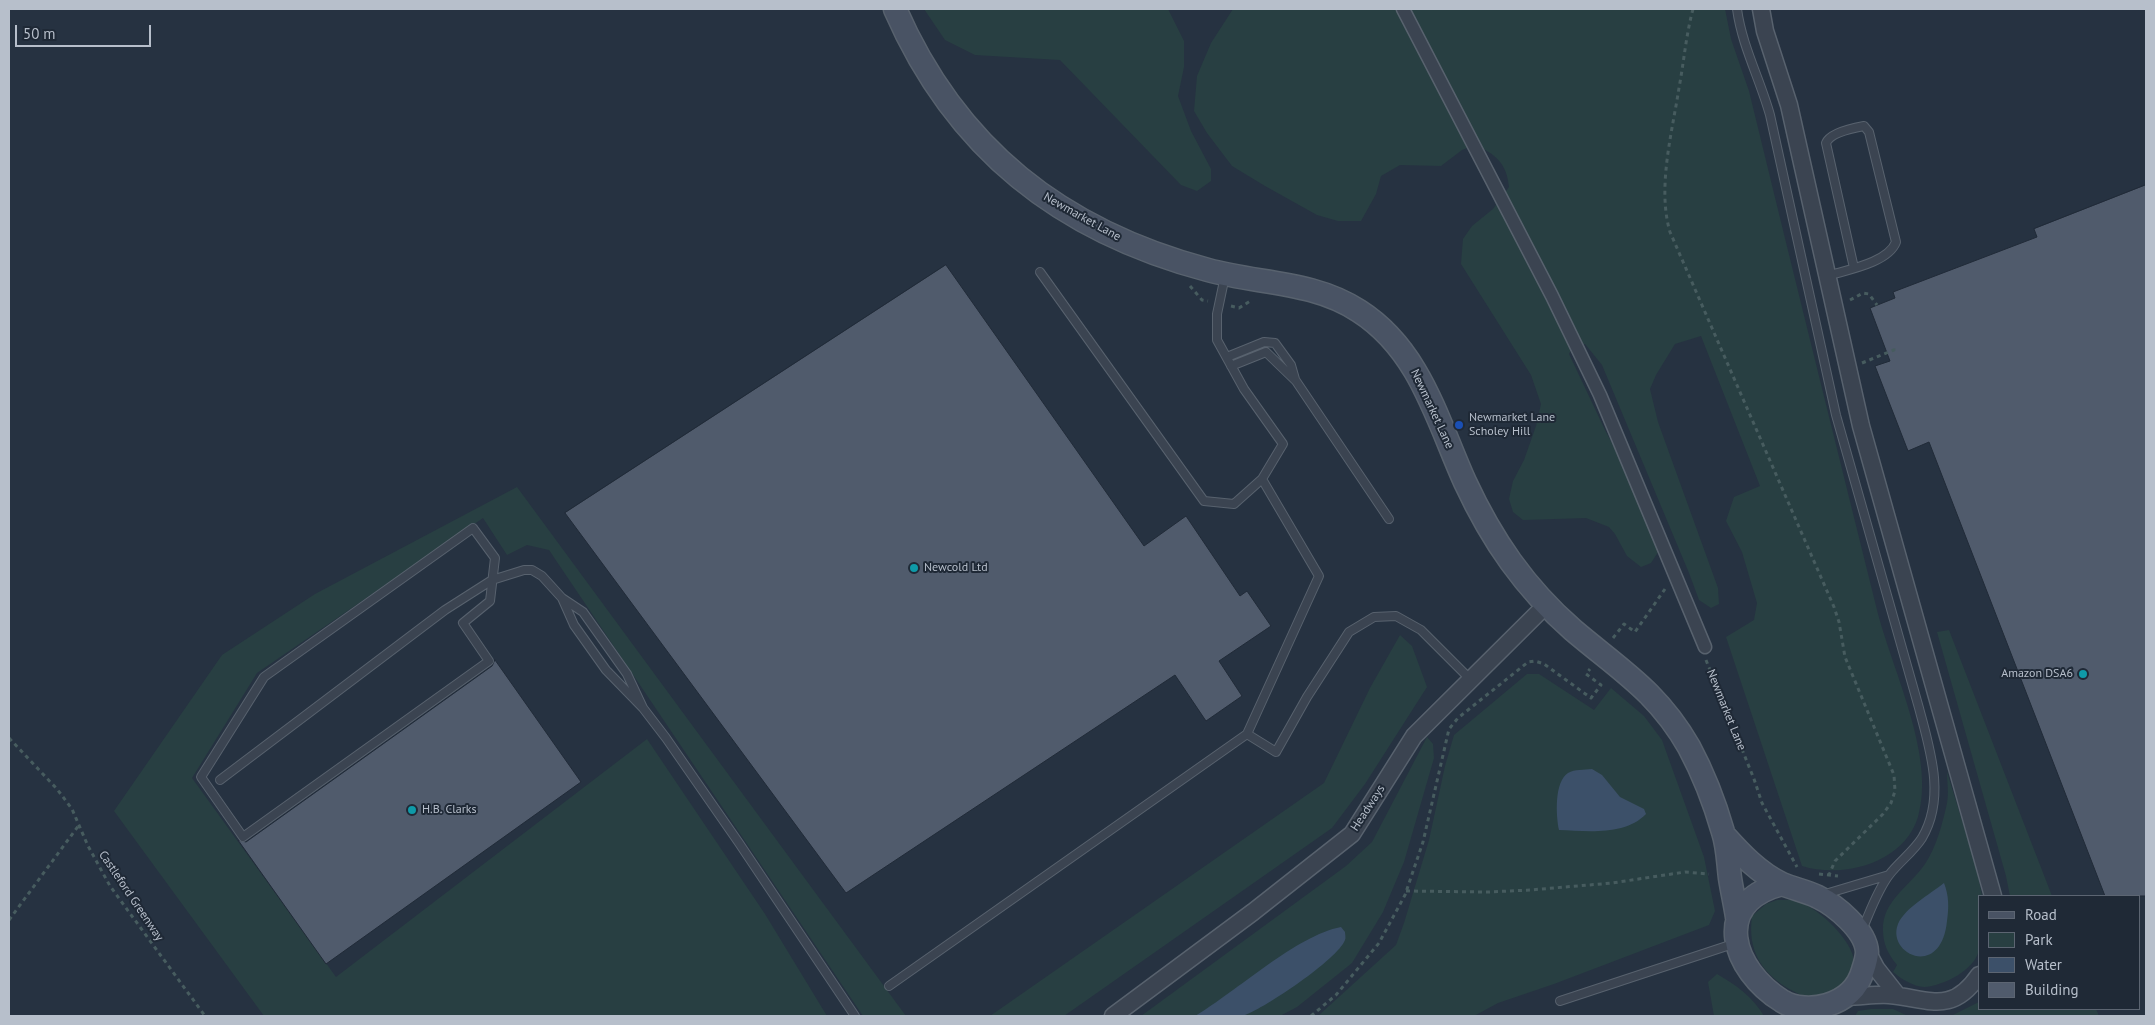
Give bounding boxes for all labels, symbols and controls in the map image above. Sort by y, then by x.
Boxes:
scale bar [18,15,154,47]
text: 50 m [23,24,56,43]
street label: Newmarket Lane [1041,190,1123,244]
street label: Newmarket Lane [1407,367,1457,451]
place label: Newmarket Lane Scholey Hill [1469,411,1555,439]
marker: Newmarket Lane Scholey Hill [1453,419,1465,431]
place label: Newcold Ltd [924,561,988,575]
marker: Newcold Ltd [908,562,920,574]
street label: Newmarket Lane [1703,667,1749,753]
place label: Amazon DSA6 [2001,667,2073,681]
marker: Amazon DSA6 [2077,668,2089,680]
street label: Headways [1348,782,1388,834]
place label: H.B. Clarks [422,803,477,817]
marker: H.B. Clarks [406,804,418,816]
street label: Castleford Greenway [96,848,166,944]
legend [1978,895,2140,1010]
text: Road [2025,905,2057,924]
text: Park [2025,930,2053,949]
text: Water [2025,955,2062,974]
text: Building [2025,980,2079,999]

